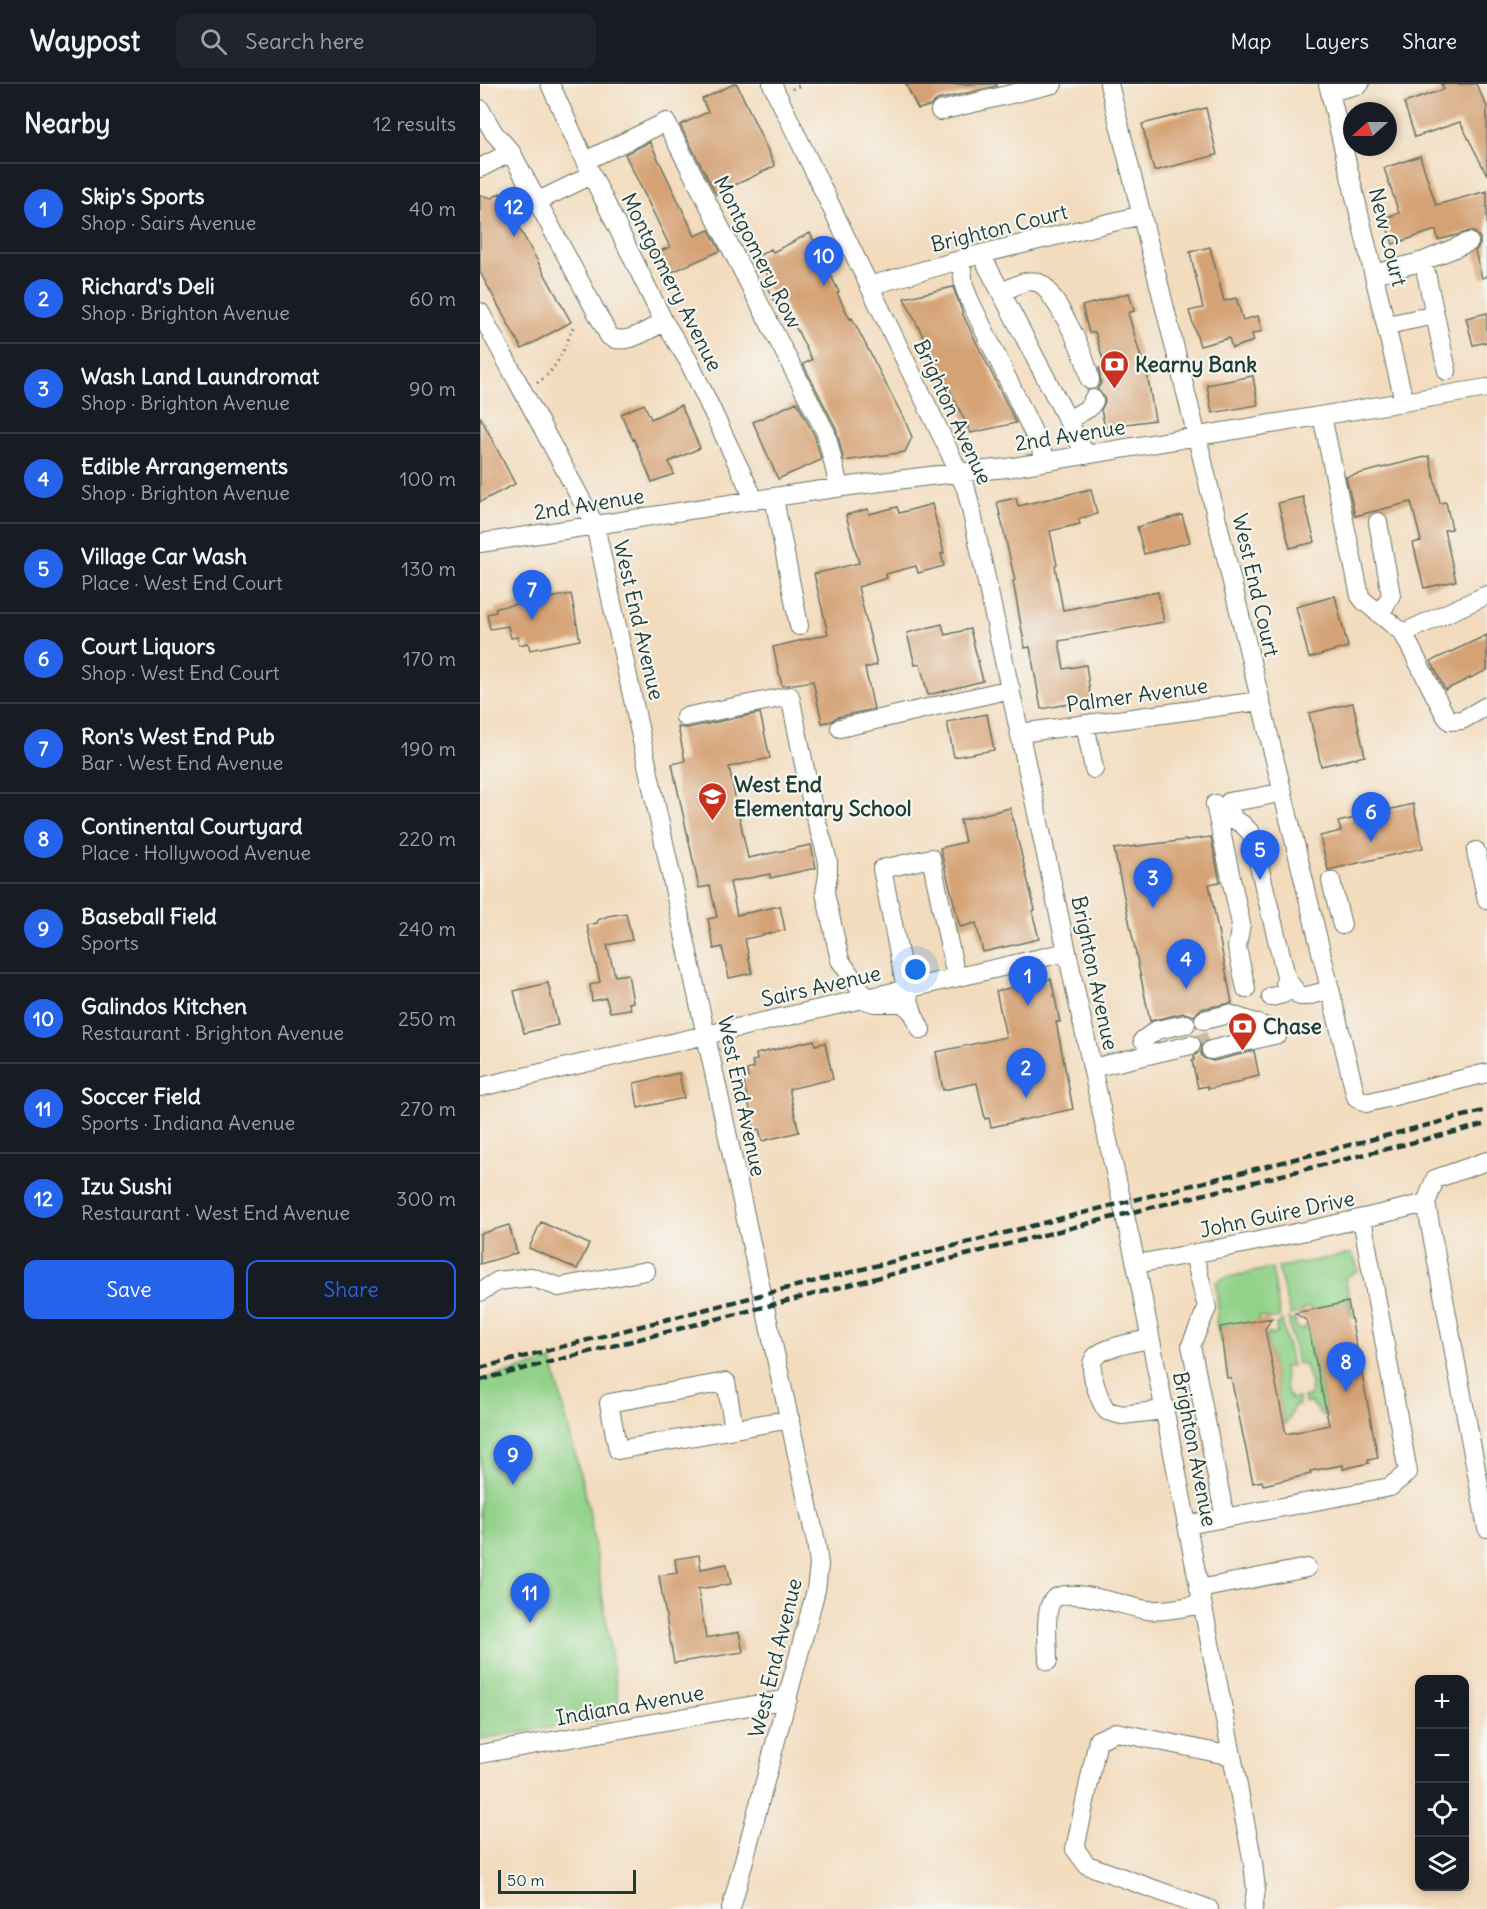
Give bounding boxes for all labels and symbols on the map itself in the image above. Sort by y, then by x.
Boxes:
north arrow [1343,102,1397,156]
street label: Montgomery Row [708,171,808,333]
street label: New Court [1363,185,1413,289]
pin: 12 [495,188,534,237]
street label: Montgomery Avenue [615,188,729,376]
street label: Brighton Court [928,198,1070,258]
pin: 10 [804,236,844,286]
street label: Brighton Avenue [908,335,998,489]
bank icon: Kearny Bank [1098,348,1130,390]
place label: Kearny Bank [1135,351,1257,378]
street label: 2nd Avenue [1013,413,1127,457]
street label: 2nd Avenue [532,482,646,526]
street label: West End Court [1226,511,1286,659]
street label: West End Avenue [607,537,671,703]
pin: 7 [512,570,552,620]
street label: Palmer Avenue [1065,672,1209,718]
place label: West End Elementary School [734,771,911,822]
school or university icon: West End Elementary School [697,780,729,822]
pin: 6 [1352,792,1390,842]
pin: 5 [1240,830,1280,880]
pin: 3 [1134,858,1172,908]
street label: Brighton Avenue [1065,893,1125,1053]
pin: 4 [1166,940,1206,989]
your location [901,955,930,984]
pin: 1 [1008,956,1048,1006]
street label: Sairs Avenue [759,959,883,1013]
bank icon: Chase [1226,1010,1258,1052]
street label: West End Avenue [712,1013,772,1179]
place label: Chase [1263,1013,1322,1040]
pin: 2 [1006,1048,1046,1098]
street label: John Guire Drive [1197,1184,1357,1244]
pin: 8 [1326,1342,1366,1392]
street label: Brighton Avenue [1167,1369,1223,1529]
pin: 9 [494,1436,532,1485]
pin: 11 [511,1574,550,1623]
street label: West End Avenue [742,1575,808,1741]
street label: Indiana Avenue [554,1679,706,1731]
scale bar [498,1867,636,1894]

